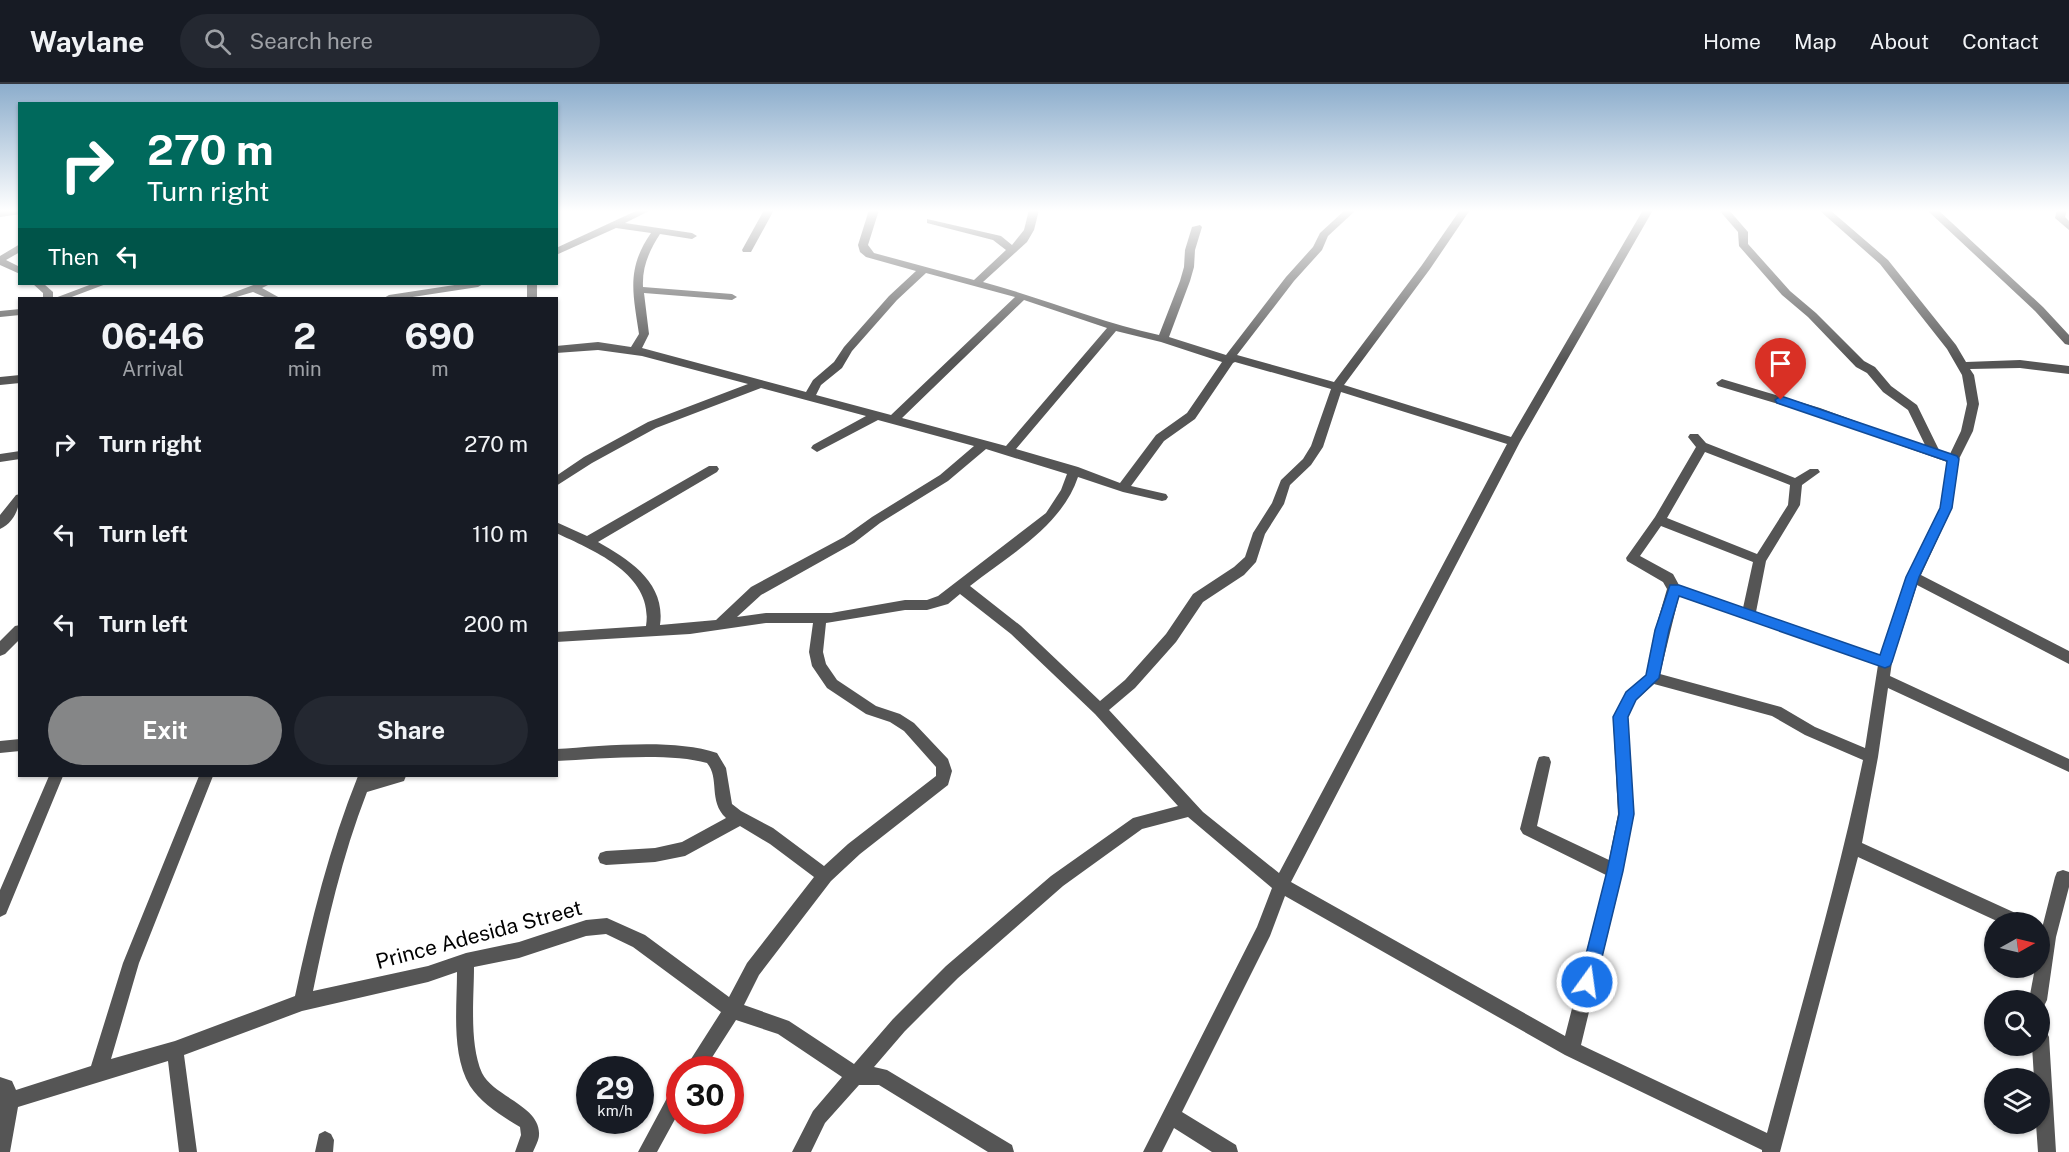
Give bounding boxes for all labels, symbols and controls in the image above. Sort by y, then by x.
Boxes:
search box [180,14,600,68]
text: Waylane [30,25,144,58]
icon: search [201,25,234,58]
text: Search here [249,28,373,54]
text: Home [1703,29,1761,54]
text: Map [1794,29,1837,54]
text: About [1870,29,1929,54]
text: Contact [1962,29,2039,54]
text: 270 m [147,125,274,174]
icon: right [48,126,126,204]
text: Turn right [147,175,270,207]
icon: left [111,240,144,273]
text: Then [48,244,99,270]
text: 06:46 [101,315,205,357]
text: 2 [293,315,316,357]
text: 690 [405,315,475,357]
pin [1755,338,1806,400]
icon: arrive [1764,347,1797,380]
text: Arrival [122,357,184,381]
text: min [288,357,322,381]
text: m [431,357,448,381]
icon: right [48,428,81,461]
text: Turn right [99,431,202,457]
text: 270 m [464,431,528,457]
icon: left [48,518,81,551]
text: Turn left [99,521,188,547]
text: 110 m [472,521,528,547]
icon: left [48,608,81,641]
text: Turn left [99,611,188,637]
text: 200 m [464,611,528,637]
button: Exit [48,696,282,765]
button: Share [294,696,528,765]
street label: Prince Adesida Street [373,895,585,974]
north arrow [1984,912,2050,978]
map controls [1984,912,2050,1134]
position arrow [1555,950,1619,1014]
button: search [1984,990,2050,1056]
speed limit sign: 30 [666,1056,744,1134]
button: layers [1984,1068,2050,1134]
text: 29 [596,1070,634,1106]
text: km/h [597,1102,633,1119]

